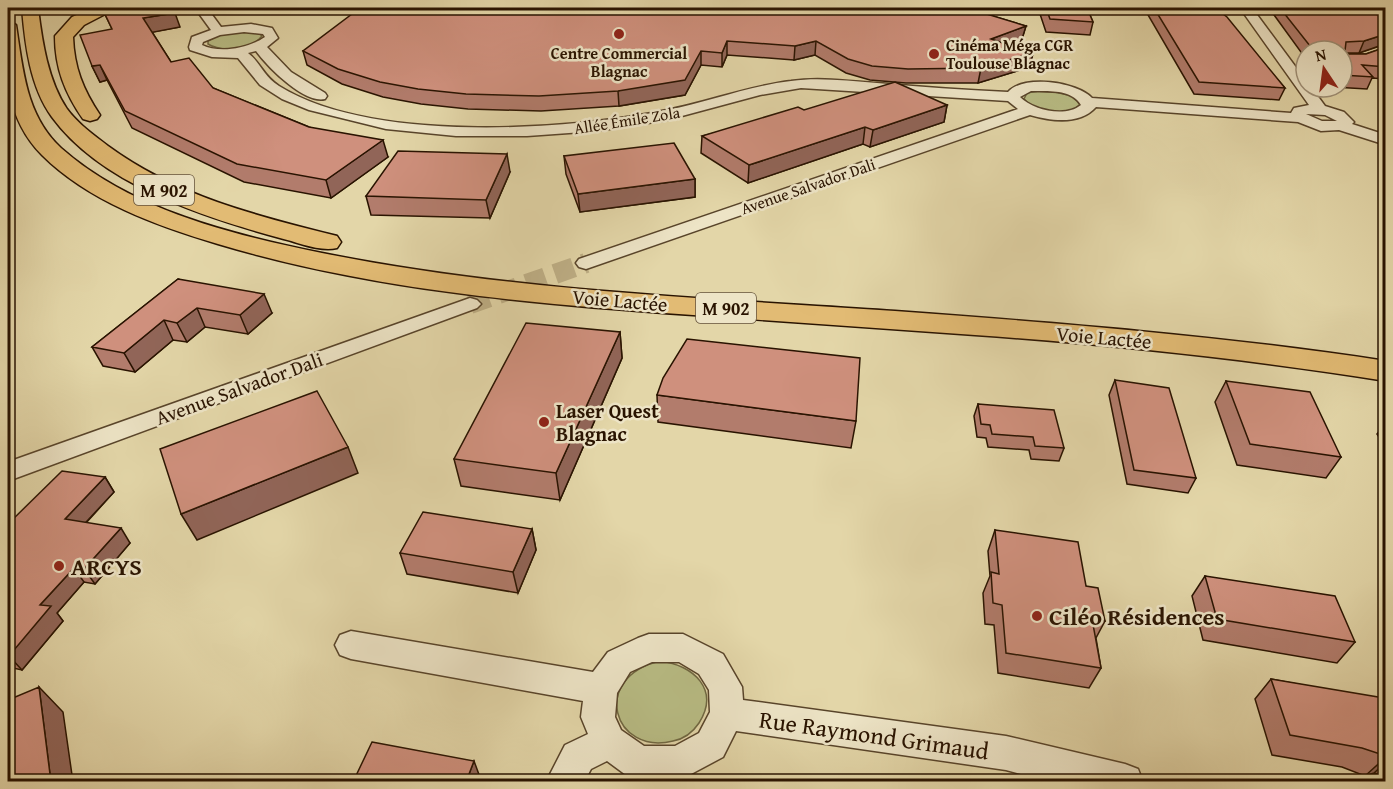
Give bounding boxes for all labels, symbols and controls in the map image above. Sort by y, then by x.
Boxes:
marker: Centre Commercial Blagnac [612,27,626,41]
place label: Cinéma Méga CGR Toulouse Blagnac [946,33,1073,75]
north arrow [1294,39,1354,99]
place label: Centre Commercial Blagnac [551,41,687,83]
text: N [1313,41,1329,67]
marker: Cinéma Méga CGR Toulouse Blagnac [927,47,941,61]
street label: Allée Émile Zola [572,100,682,140]
street label: Avenue Salvador Dali [738,152,879,220]
road number: M 902 [134,175,194,205]
street label: Voie Lactée [571,281,669,319]
road number: M 902 [696,293,756,323]
street label: Voie Lactée [1055,318,1153,356]
street label: Avenue Salvador Dali [151,344,327,432]
place label: Laser Quest Blagnac [556,396,659,448]
marker: Laser Quest Blagnac [537,415,551,429]
place label: ARCYS [71,549,142,584]
marker: ARCYS [52,559,66,573]
place label: Ciléo Résidences [1049,599,1225,634]
marker: Ciléo Résidences [1030,609,1044,623]
street label: Rue Raymond Grimaud [757,702,991,768]

